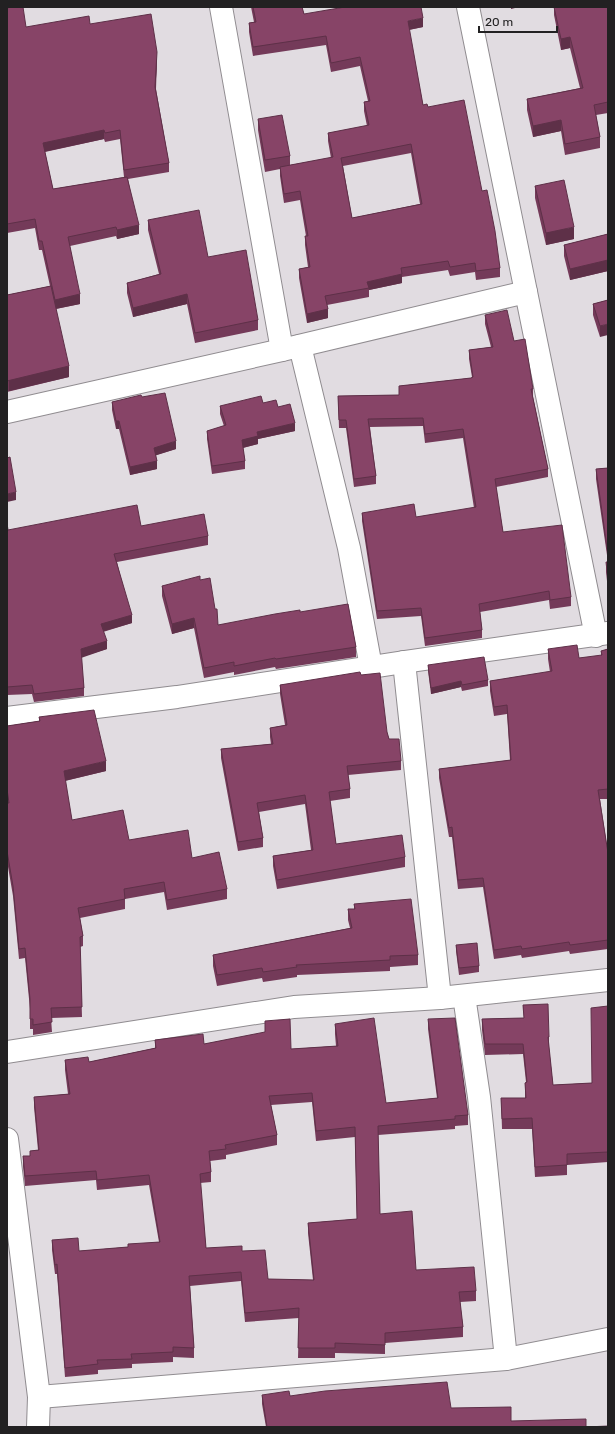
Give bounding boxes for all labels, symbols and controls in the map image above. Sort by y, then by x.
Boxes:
scale bar [479,8,557,34]
text: 20 m [485,15,513,29]

